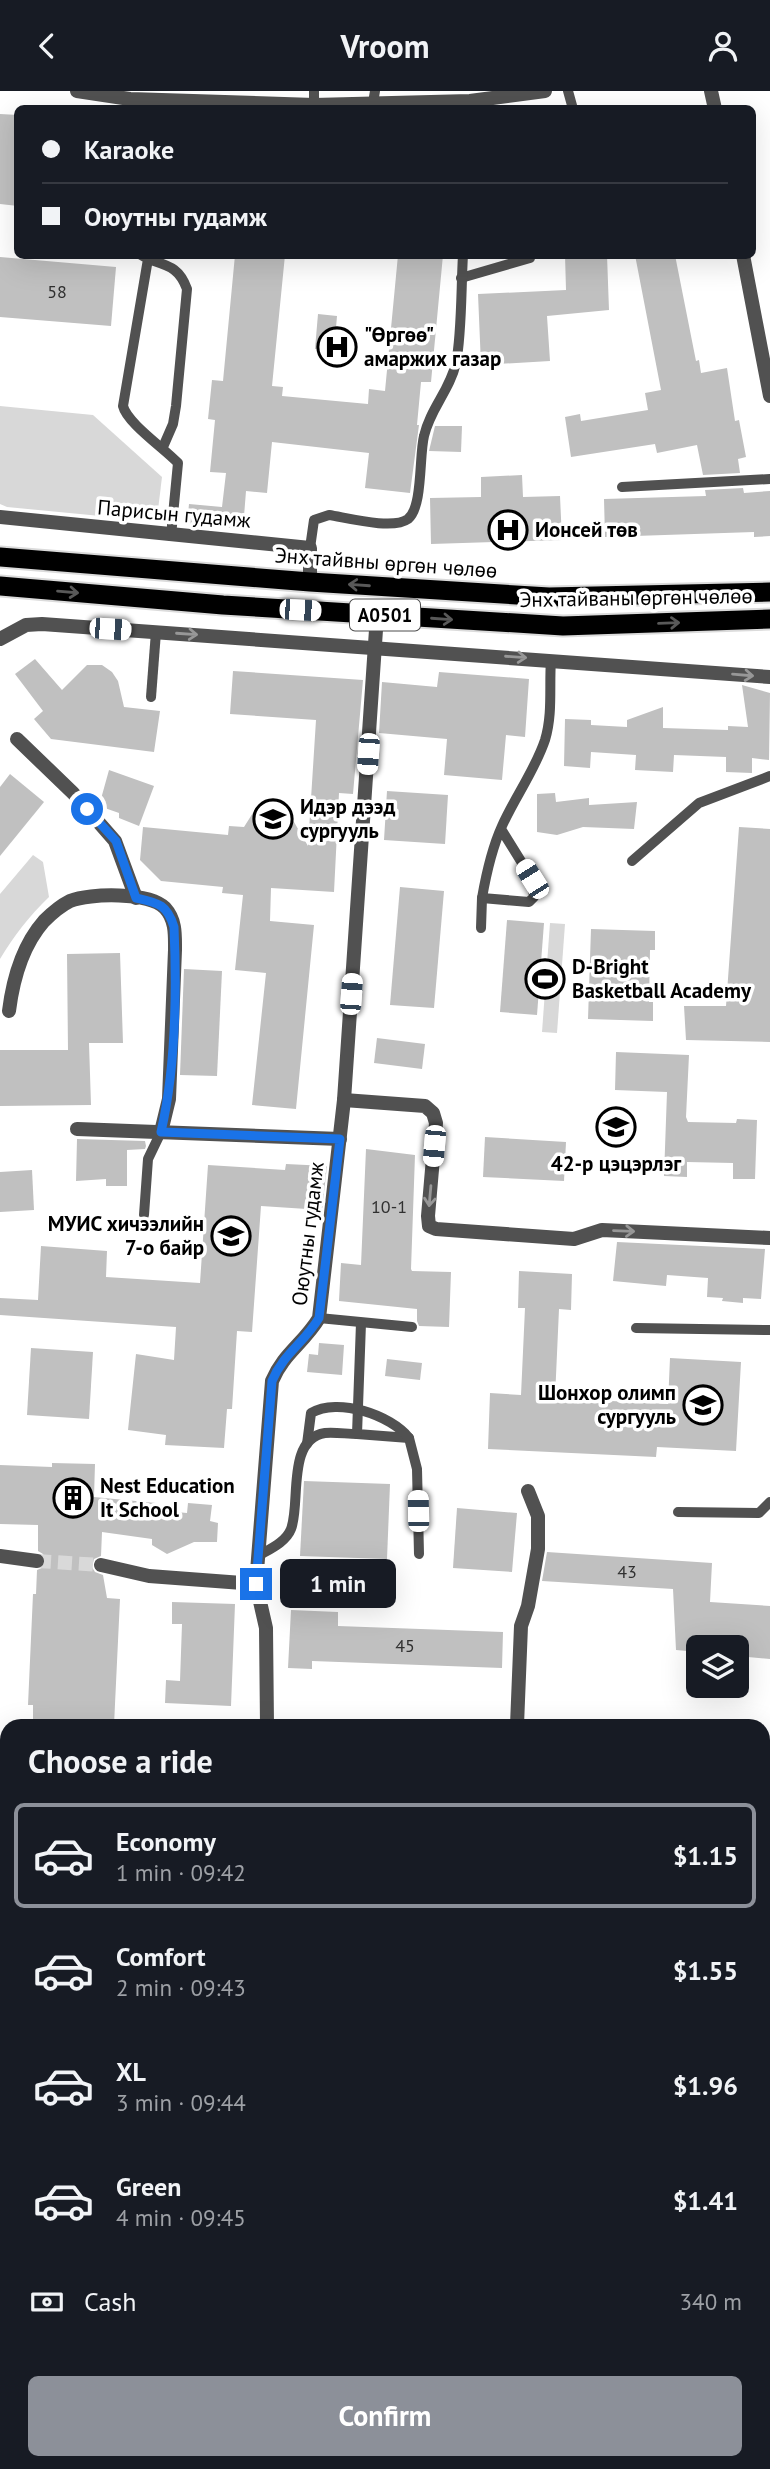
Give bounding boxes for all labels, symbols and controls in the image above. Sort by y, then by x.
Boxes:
text: Vroom [341,25,429,67]
icon: back [28,27,66,65]
icon: person [704,27,742,65]
text: Karaoke [84,133,174,166]
text: Оюутны гудамж [84,200,267,233]
house number: 58 [47,280,67,303]
place label: "Өргөө" амаржих газар [364,321,501,372]
hospital icon: "Өргөө" амаржих газар [316,326,358,368]
street label: Парисын гудамж [96,493,252,534]
hospital icon: Ионсей төв [487,509,529,551]
place label: Ионсей төв [535,516,638,543]
street label: Энх тайвны өргөн чөлөө [274,541,498,584]
one-way arrow [348,578,371,591]
street label: Энх тайваны өргөн чөлөө [519,582,753,613]
one-way arrow [56,586,79,599]
car [279,598,322,622]
road number: A0501 [350,600,420,631]
one-way arrow [430,612,453,625]
one-way arrow [657,616,680,629]
car [89,617,132,641]
one-way arrow [175,628,198,641]
one-way arrow [505,651,527,664]
one-way arrow [732,669,754,682]
car [357,732,380,776]
route start [71,793,103,825]
place label: Идэр дээд сургууль [300,793,395,844]
school or university icon: Идэр дээд сургууль [252,798,294,840]
car [512,856,553,902]
place label: D-Bright Basketball Academy [572,953,752,1004]
sports icon: D-Bright Basketball Academy [524,958,566,1000]
car [340,972,363,1016]
school or university icon: 42-р цэцэрлэг [595,1106,637,1148]
car [422,1124,447,1168]
place label: 42-р цэцэрлэг [551,1150,681,1177]
street label: Оюутны гудамж [285,1160,330,1307]
one-way arrow [423,1184,436,1207]
house number: 10-1 [371,1195,407,1218]
place label: МУИС хичээлийн 7-о байр [48,1210,204,1261]
school or university icon: МУИС хичээлийн 7-о байр [210,1215,252,1257]
one-way arrow [612,1225,635,1238]
place label: Шонхор олимп сургууль [538,1379,676,1430]
school or university icon: Шонхор олимп сургууль [682,1384,724,1426]
place label: Nest Education It School [100,1472,235,1523]
building icon: Nest Education It School [52,1477,94,1519]
car [408,1490,429,1532]
callout: 1 min [280,1559,396,1609]
house number: 43 [617,1560,637,1583]
route end [240,1568,272,1600]
text: 1 min [310,1569,366,1598]
house number: 45 [395,1634,415,1657]
map controls [686,1635,749,1698]
button: layers [686,1635,749,1698]
text: Choose a ride [28,1740,213,1782]
icon: car [32,1824,95,1887]
text: Economy [116,1825,216,1858]
text: $1.15 [673,1839,738,1872]
text: 1 min · 09:42 [116,1858,246,1887]
icon: car [32,1939,95,2002]
text: Comfort [116,1940,206,1973]
text: $1.55 [673,1954,738,1987]
text: 2 min · 09:43 [116,1973,246,2002]
icon: car [32,2054,95,2117]
text: XL [116,2055,146,2088]
text: $1.96 [673,2069,738,2102]
text: 3 min · 09:44 [116,2088,246,2117]
icon: car [32,2169,95,2232]
text: Green [116,2170,181,2203]
text: $1.41 [673,2184,738,2217]
text: 4 min · 09:45 [116,2203,246,2232]
icon: cash [28,2283,66,2321]
text: Cash [84,2285,136,2318]
text: 340 m [680,2287,742,2316]
button: Confirm [28,2376,742,2456]

